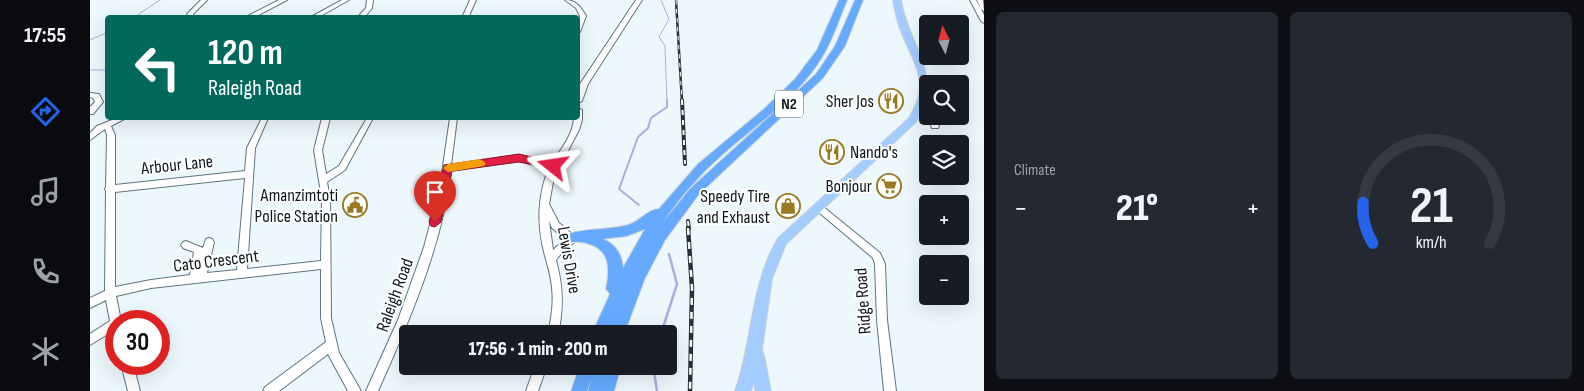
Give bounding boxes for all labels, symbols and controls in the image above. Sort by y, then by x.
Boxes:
north arrow [919,15,969,65]
map controls [919,15,969,305]
text: 17:55 [24,22,66,49]
text: 120 m [208,32,283,75]
icon: left [125,35,190,100]
text: Raleigh Road [208,75,302,102]
button: search [919,75,969,125]
restaurant icon: Sher Jos [878,88,904,114]
road number: N2 [775,90,803,118]
place label: Sher Jos [826,91,874,112]
icon: directions [28,94,63,129]
button: layers [919,135,969,185]
position arrow [526,139,578,191]
restaurant icon: Nando's [819,139,845,165]
place label: Nando's [850,142,898,163]
street label: Arbour Lane [139,151,214,179]
text: Climate [1014,161,1056,180]
pin [414,171,456,222]
supermarket icon: Bonjour [876,173,902,199]
icon: music [28,174,63,209]
text: 21 [1409,175,1453,238]
place label: Bonjour [825,176,872,197]
icon: arrive [421,178,449,206]
place label: Amanzimtoti Police Station [255,185,338,227]
place label: Speedy Tire and Exhaust [697,186,771,228]
text: 21° [1116,186,1158,231]
public building icon: Amanzimtoti Police Station [342,192,368,218]
text: − [1014,192,1028,225]
text: + [1246,192,1260,225]
shop icon: Speedy Tire and Exhaust [775,193,801,219]
button: + [919,195,969,245]
street label: Lewis Drive [553,225,585,295]
text: km/h [1416,232,1446,253]
street label: Cato Crescent [172,245,260,277]
icon: phone [28,254,63,289]
street label: Raleigh Road [372,255,418,335]
button: − [919,255,969,305]
street label: Ridge Road [850,267,876,335]
speed limit sign: 30 [105,310,170,375]
icon: climate [28,334,63,369]
text: 17:56 · 1 min · 200 m [469,338,608,361]

